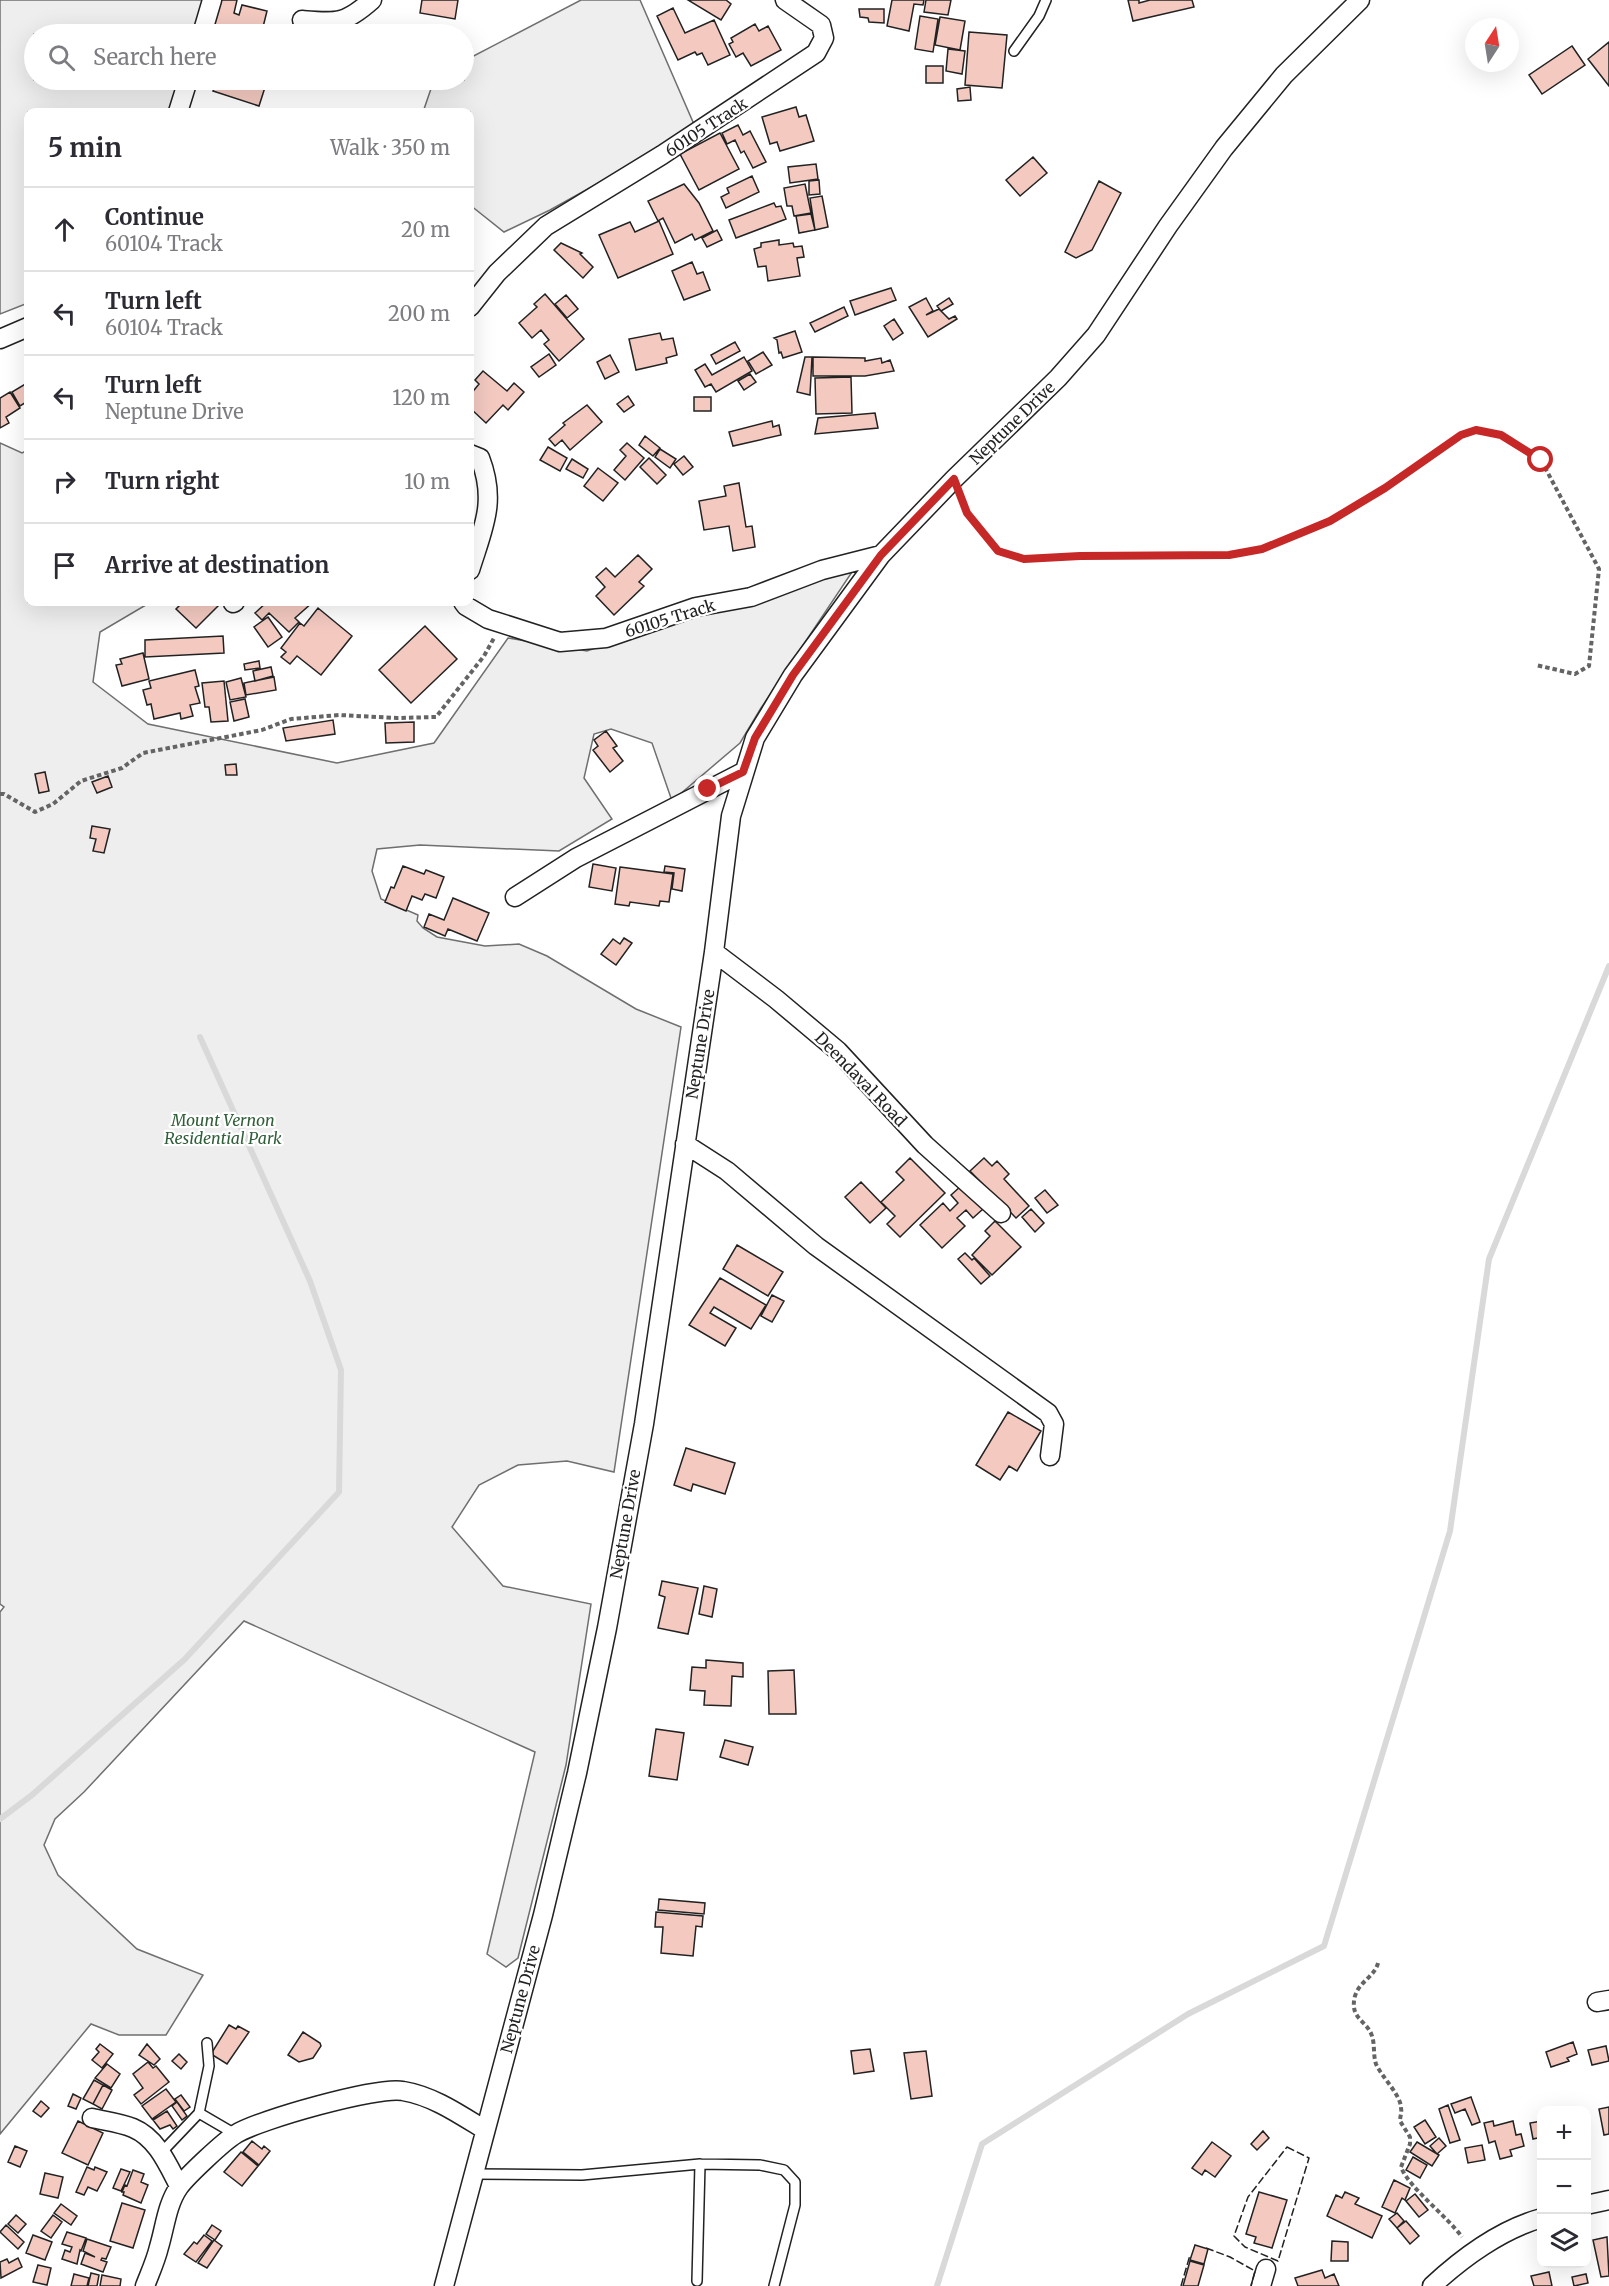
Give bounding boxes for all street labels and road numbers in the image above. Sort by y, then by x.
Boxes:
street label: 60105 Track [661,93,751,161]
street label: Neptune Drive [965,377,1059,469]
street label: 60105 Track [622,594,719,641]
street label: Neptune Drive [681,988,719,1100]
street label: Deendaval Road [811,1028,911,1131]
street label: Neptune Drive [606,1468,644,1580]
street label: Neptune Drive [496,1943,544,2055]

